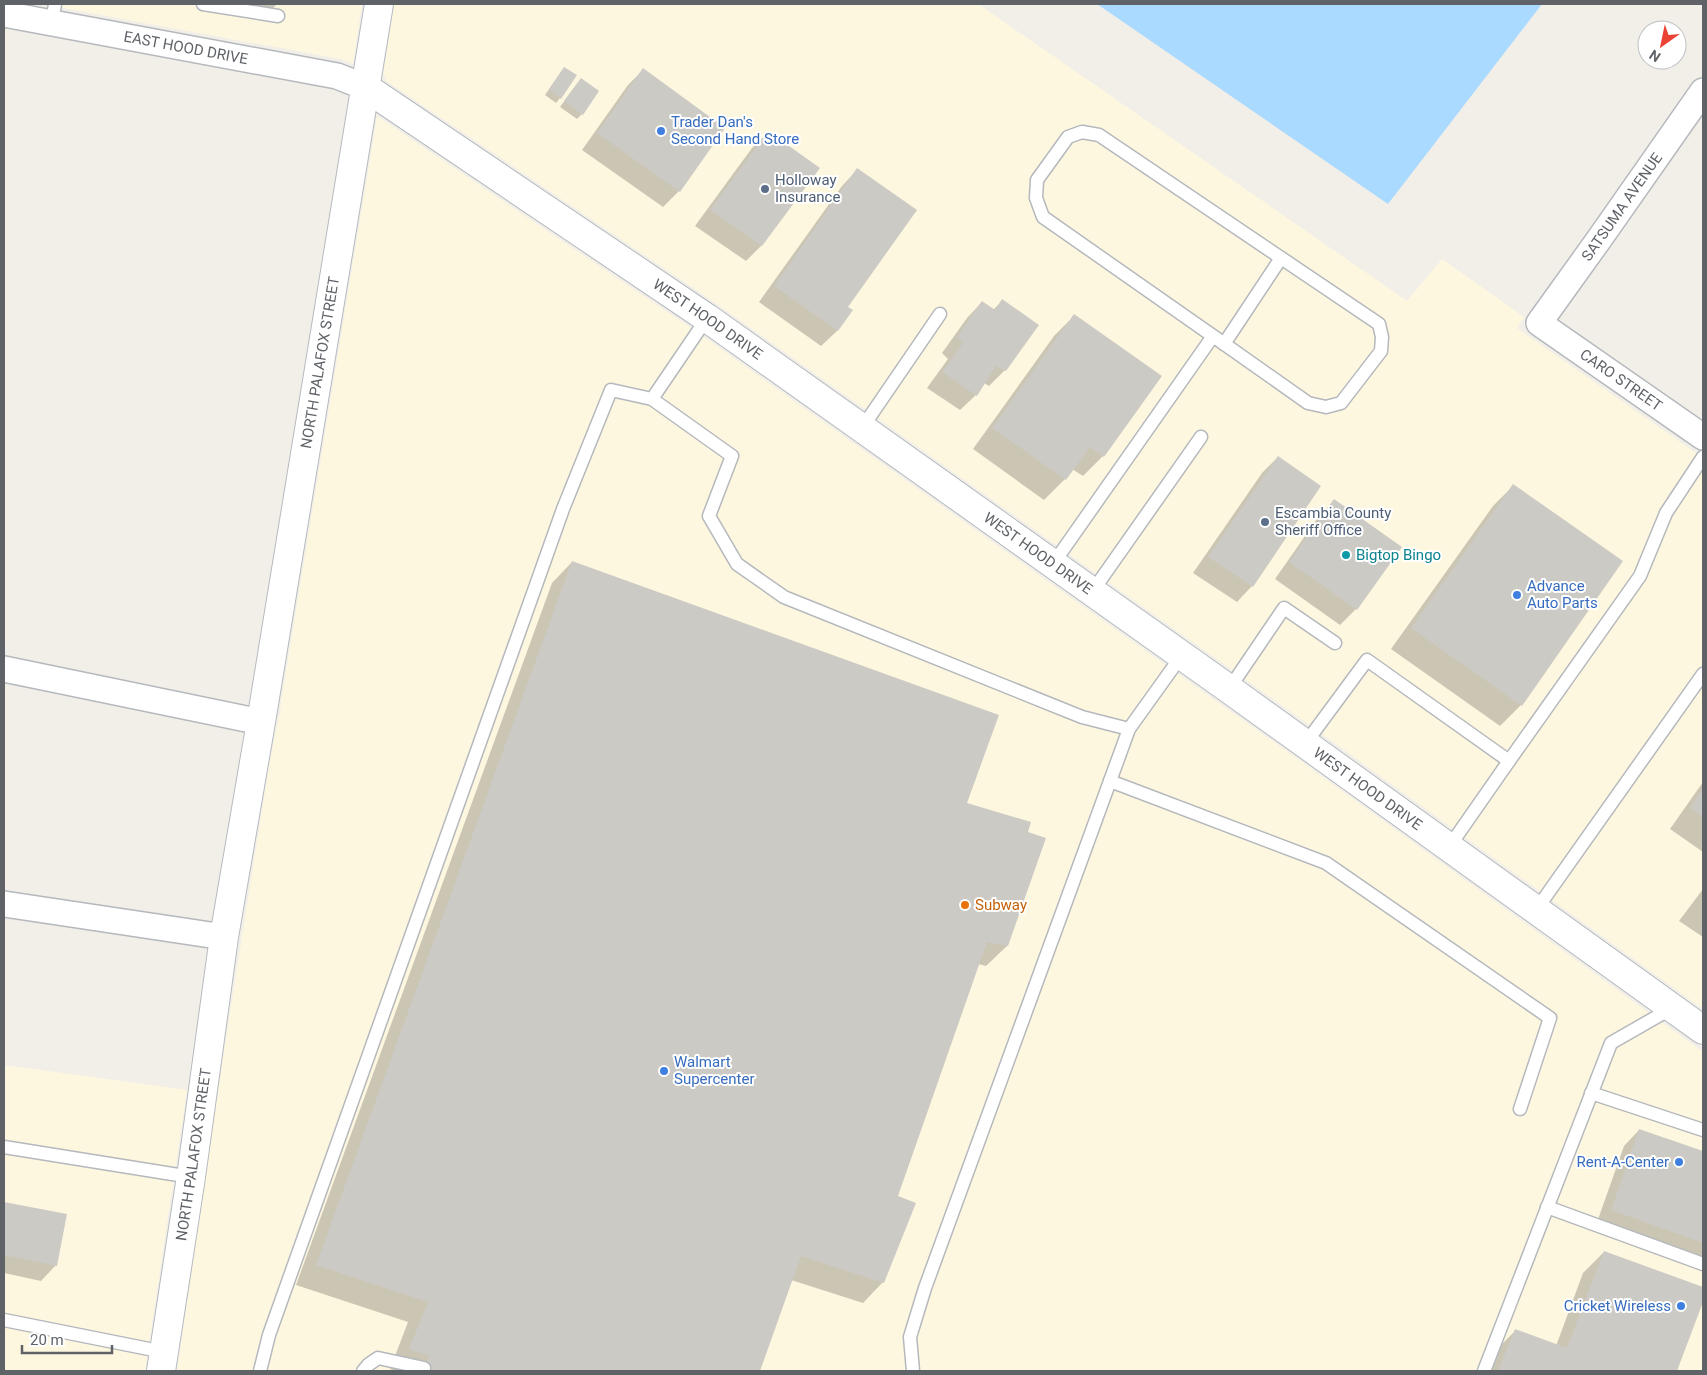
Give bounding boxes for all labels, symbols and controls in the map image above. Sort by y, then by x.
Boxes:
north arrow [1637,20,1687,70]
street label: EAST HOOD DRIVE [122,27,250,68]
text: N [1646,46,1663,65]
place label: Trader Dan's Second Hand Store [671,113,799,148]
marker: Trader Dan's Second Hand Store [655,125,667,137]
street label: SATSUMA AVENUE [1578,149,1666,265]
place label: Holloway Insurance [775,171,840,206]
marker: Holloway Insurance [759,183,771,195]
street label: NORTH PALAFOX STREET [297,275,343,450]
street label: WEST HOOD DRIVE [649,275,766,364]
street label: CARO STREET [1576,345,1666,415]
place label: Escambia County Sheriff Office [1275,504,1391,539]
street label: WEST HOOD DRIVE [980,509,1096,598]
marker: Escambia County Sheriff Office [1259,516,1271,528]
place label: Bigtop Bingo [1356,546,1441,564]
marker: Bigtop Bingo [1340,549,1352,561]
place label: Advance Auto Parts [1527,577,1598,612]
marker: Advance Auto Parts [1511,589,1523,601]
street label: WEST HOOD DRIVE [1310,744,1426,834]
place label: Subway [975,896,1027,914]
marker: Subway [959,899,971,911]
place label: Walmart Supercenter [674,1053,755,1088]
marker: Walmart Supercenter [658,1065,670,1077]
street label: NORTH PALAFOX STREET [172,1067,215,1242]
place label: Rent-A-Center [1577,1153,1669,1171]
marker: Rent-A-Center [1673,1156,1685,1168]
place label: Cricket Wireless [1564,1297,1671,1315]
marker: Cricket Wireless [1675,1300,1687,1312]
scale bar [22,1322,112,1354]
text: 20 m [30,1331,64,1349]

